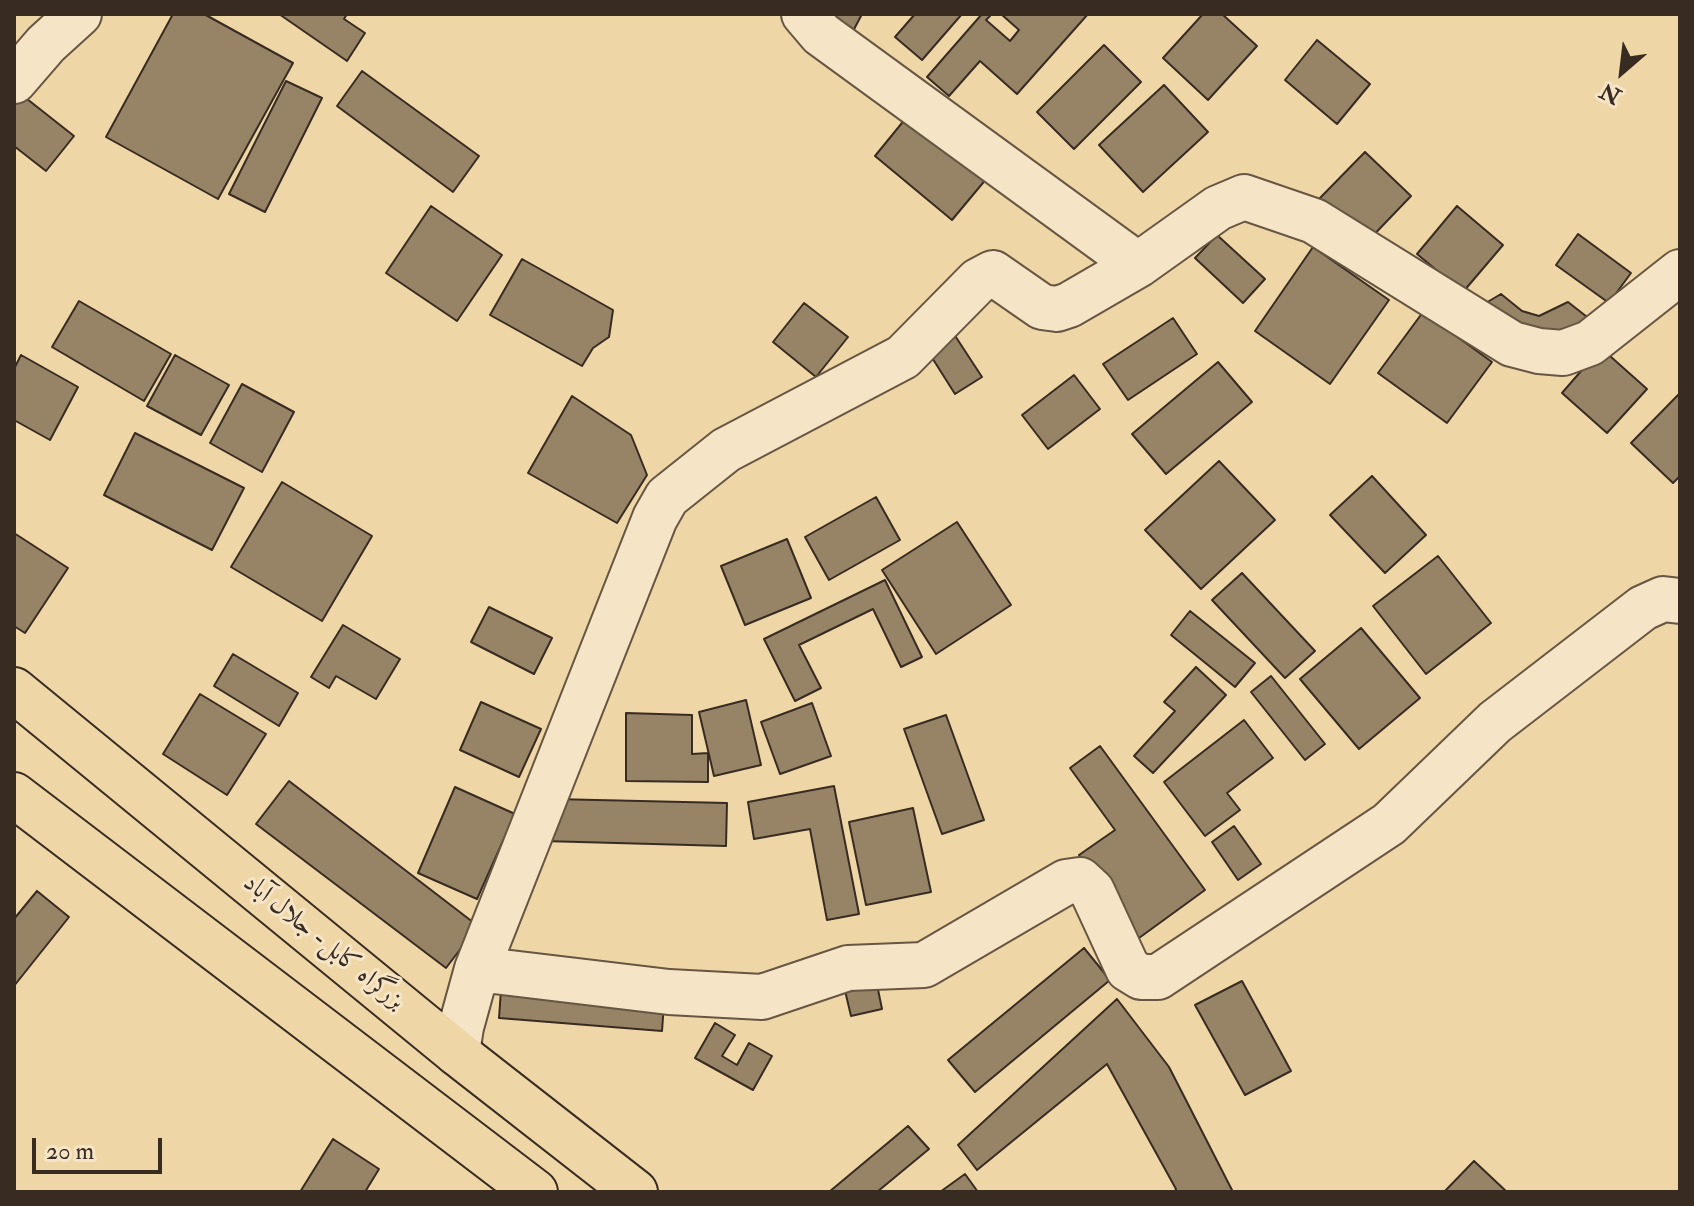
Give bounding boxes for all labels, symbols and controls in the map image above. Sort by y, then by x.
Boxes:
north arrow [1582,32,1662,112]
text: N [1595,76,1626,110]
street label: بزرگراه کابل- جلال آباد [236,868,410,1018]
scale bar [36,1122,166,1172]
text: 20 m [46,1136,94,1167]

